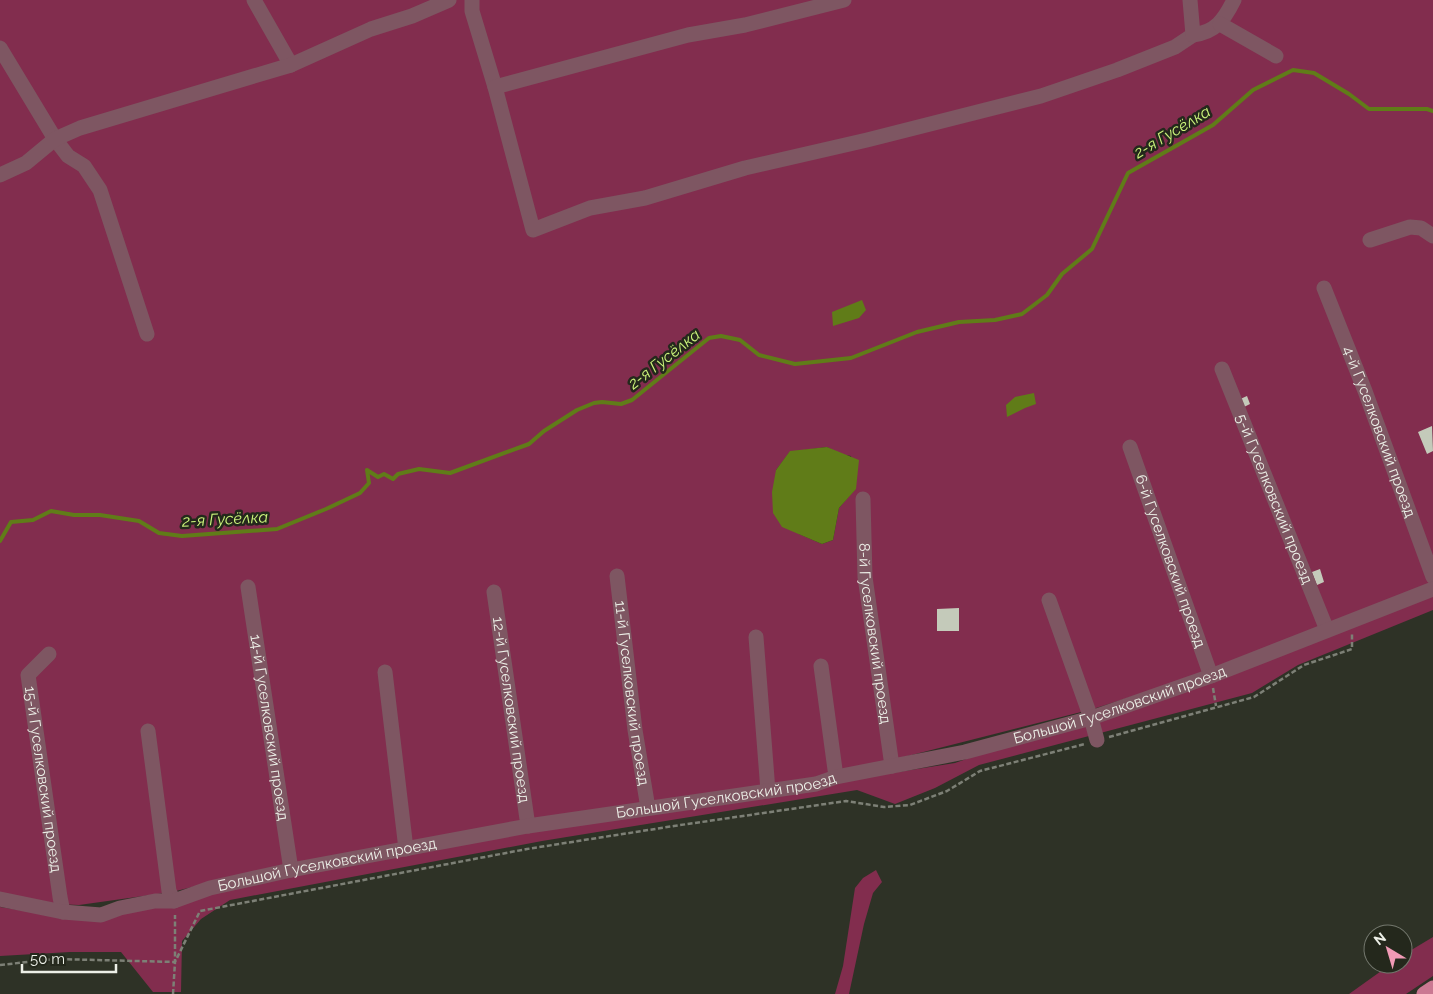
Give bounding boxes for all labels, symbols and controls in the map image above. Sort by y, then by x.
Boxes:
water label: 2-я Гусёлка [1129,101,1214,163]
water label: 2-я Гусёлка [623,325,704,394]
street label: 4-й Гуселковский проезд [1339,343,1420,520]
street label: 5-й Гуселковский проезд [1232,411,1317,587]
street label: 6-й Гуселковский проезд [1131,472,1209,650]
water label: 2-я Гусёлка [181,507,269,531]
street label: 8-й Гуселковский проезд [855,543,895,725]
street label: 11-й Гуселковский проезд [611,600,653,787]
street label: 12-й Гуселковский проезд [489,616,534,804]
street label: 14-й Гуселковский проезд [246,633,292,822]
street label: Большой Гуселковский проезд [1011,662,1229,748]
street label: 15-й Гуселковский проезд [21,685,65,874]
street label: Большой Гуселковский проезд [615,769,839,822]
street label: Большой Гуселковский проезд [216,834,438,895]
north arrow [1363,924,1413,974]
text: N [1371,929,1389,948]
scale bar [22,942,116,974]
text: 50 m [30,950,65,968]

